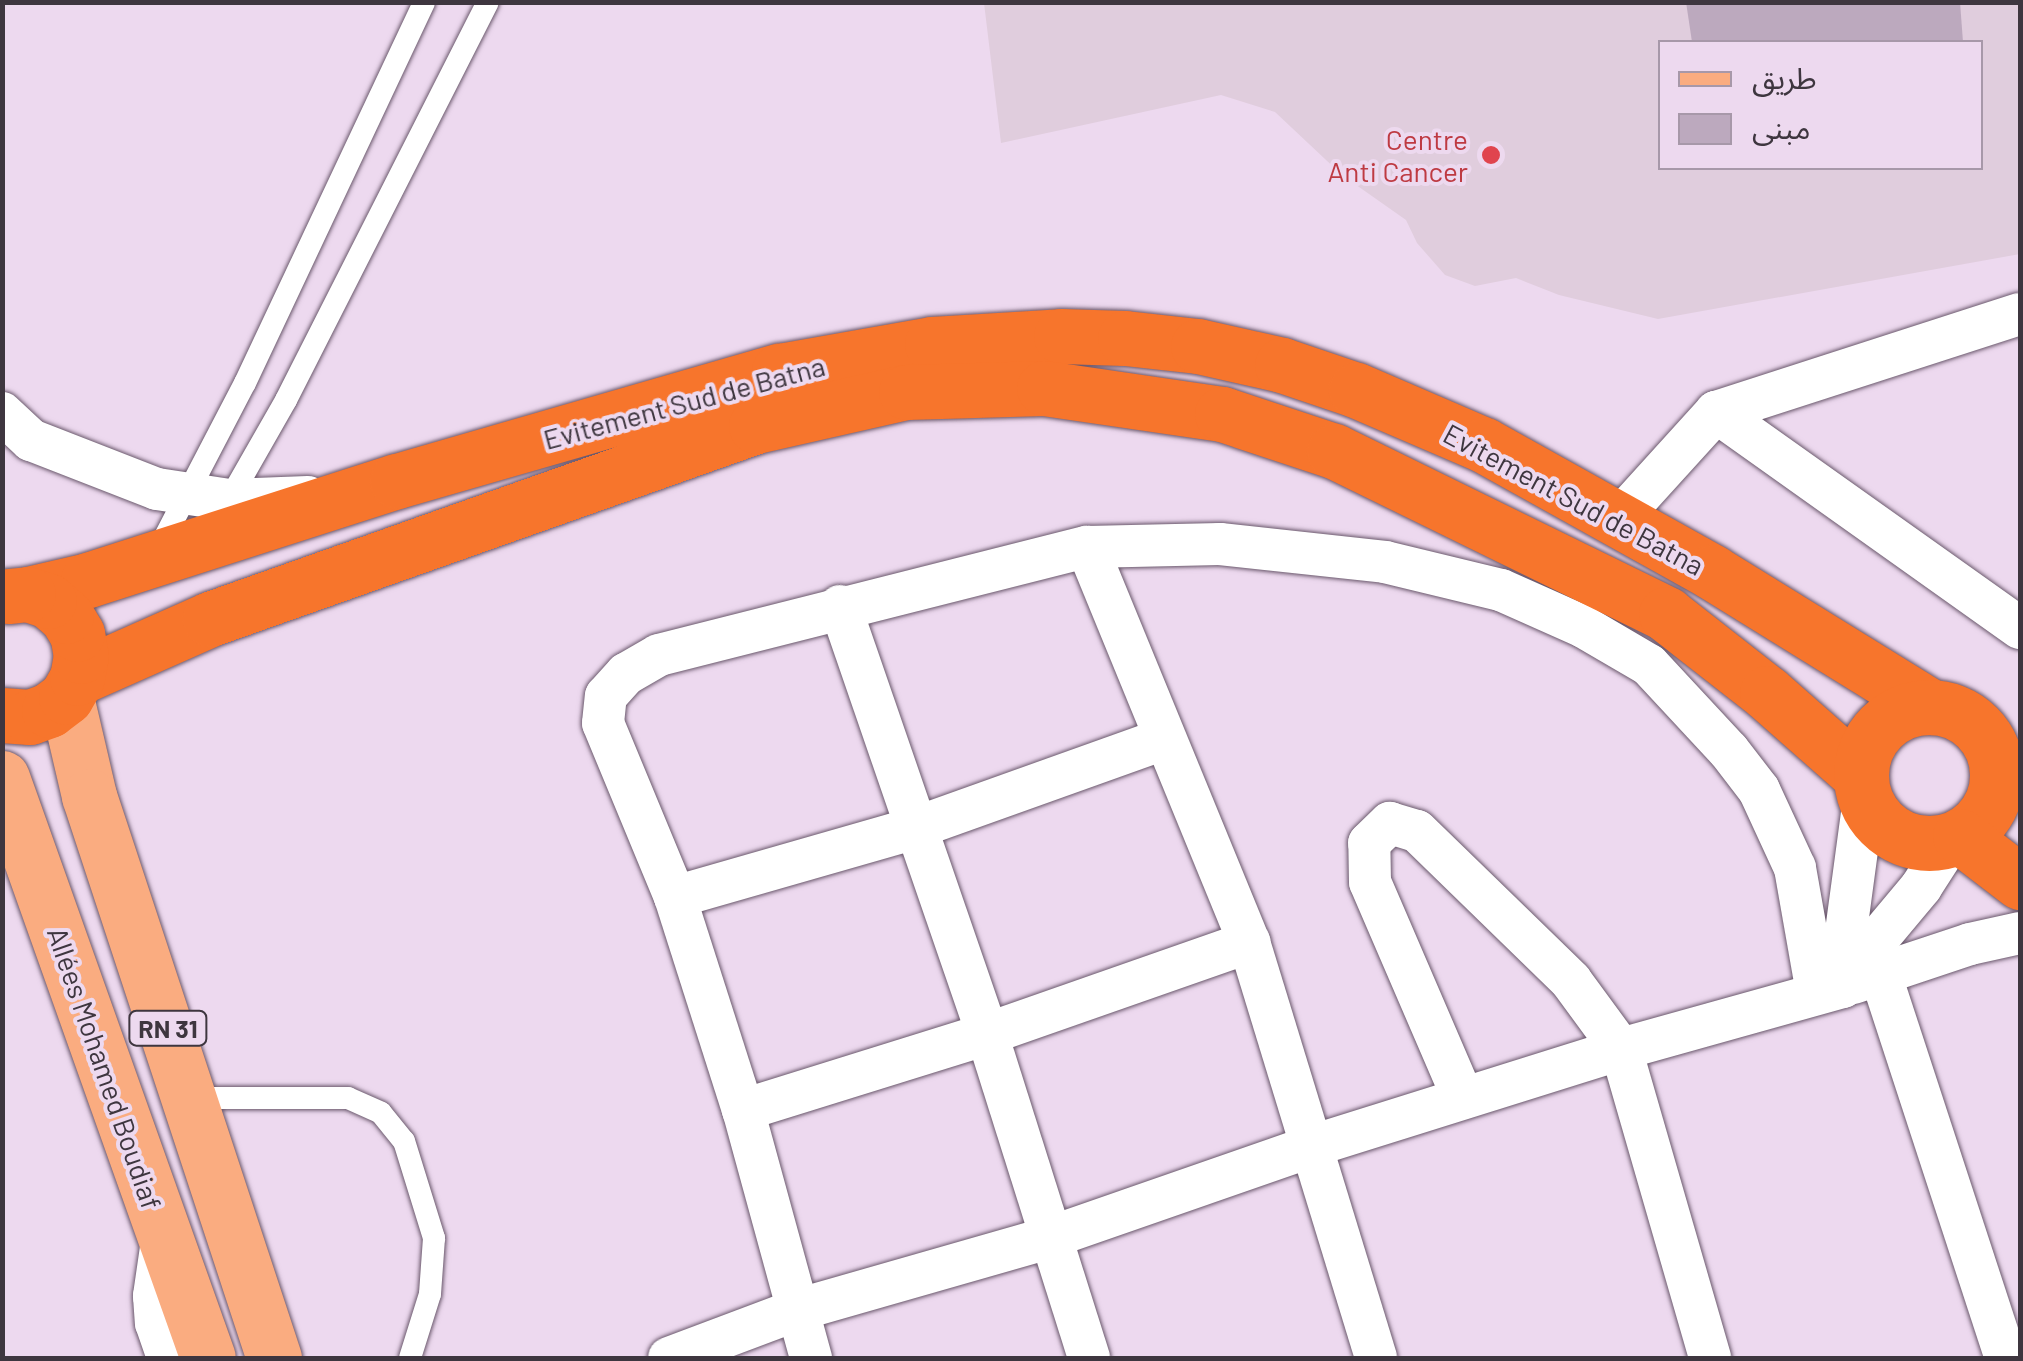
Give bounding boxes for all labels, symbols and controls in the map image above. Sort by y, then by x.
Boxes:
legend [1658,40,1983,170]
text: طريق [1752,59,1817,95]
text: مبنى [1752,109,1810,145]
place label: Centre Anti Cancer [1327,122,1468,188]
marker: Centre Anti Cancer [1478,142,1504,168]
street label: Evitement Sud de Batna [540,348,828,456]
street label: Evitement Sud de Batna [1438,416,1710,582]
street label: Allées Mohamed Boudiaf [41,922,169,1214]
road number: RN 31 [128,1008,208,1048]

